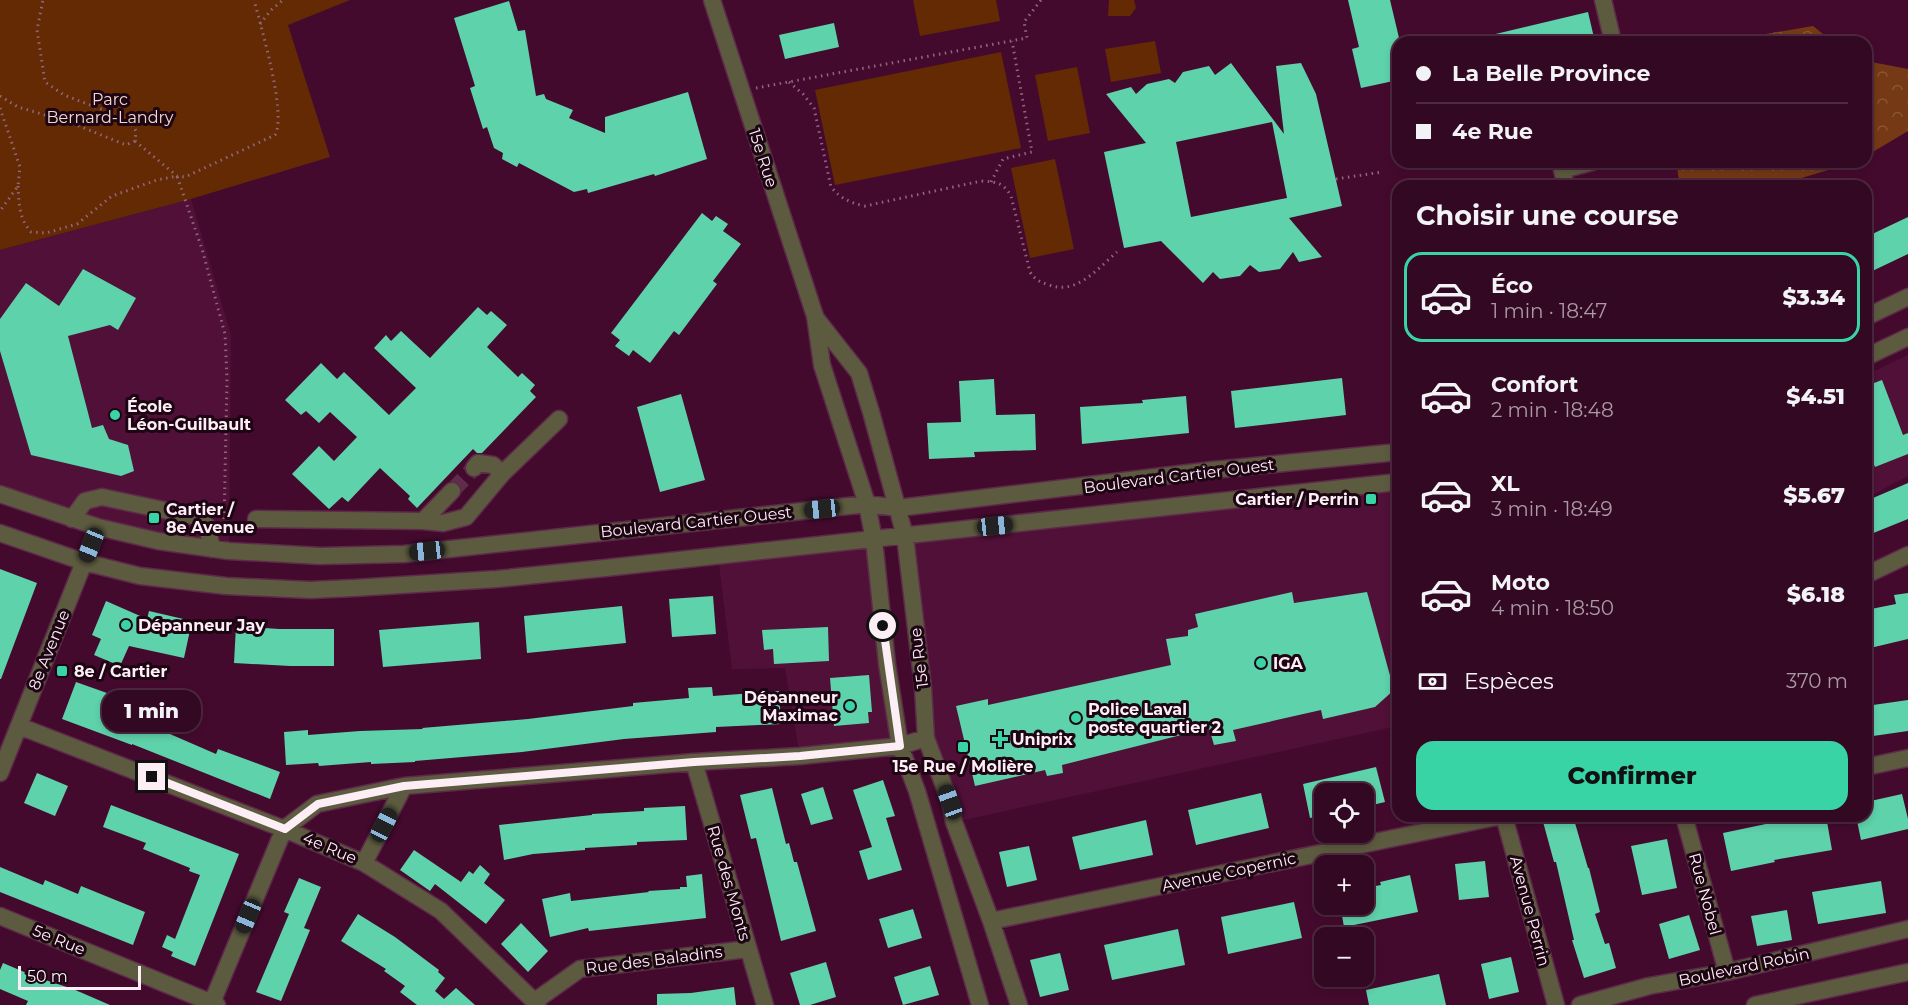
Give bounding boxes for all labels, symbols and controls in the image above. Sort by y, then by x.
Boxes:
text: La Belle Province [1452,60,1650,87]
park label: Parc Bernard-Landry [47,90,174,127]
text: 4e Rue [1452,118,1533,145]
street label: 15e Rue [745,126,781,190]
text: Choisir une course [1416,199,1679,232]
icon: car [1419,270,1473,324]
text: Éco [1491,272,1533,299]
text: $3.34 [1782,284,1845,311]
text: 1 min · 18:47 [1491,299,1607,323]
icon: car [1419,369,1473,423]
text: Confort [1491,371,1578,398]
text: $4.51 [1786,383,1845,410]
place label: École Léon-Guilbault [127,397,251,434]
text: 2 min · 18:48 [1491,398,1614,422]
marker: École Léon-Guilbault [108,408,122,422]
street label: Boulevard Cartier Ouest [1082,455,1276,497]
icon: car [1419,468,1473,522]
text: XL [1491,470,1520,497]
text: $5.67 [1783,482,1845,509]
place label: Cartier / Perrin [1235,490,1359,509]
marker: Cartier / Perrin [1364,492,1378,506]
text: 3 min · 18:49 [1491,497,1613,521]
car [803,498,841,520]
place label: Cartier / 8e Avenue [166,500,255,537]
street label: Boulevard Cartier Ouest [599,502,793,541]
marker: Cartier / 8e Avenue [147,511,161,525]
car [976,515,1014,537]
car [76,525,106,565]
car [408,540,446,562]
icon: car [1419,567,1473,621]
text: Moto [1491,569,1550,596]
text: $6.18 [1787,581,1845,608]
text: 4 min · 18:50 [1491,596,1614,620]
street label: 8e Avenue [24,607,74,693]
route start [869,612,896,639]
place label: Dépanneur Jay [138,616,265,635]
marker: Dépanneur Jay [119,618,133,632]
street label: 15e Rue [906,627,932,689]
place label: IGA [1273,654,1304,673]
marker: IGA [1254,656,1268,670]
place label: 8e / Cartier [74,662,167,681]
marker: 8e / Cartier [55,664,69,678]
icon: cash [1416,665,1449,698]
text: Espèces [1464,668,1554,695]
text: 370 m [1786,669,1848,693]
place label: Dépanneur Maximac [744,688,839,725]
callout: 1 min [102,690,201,732]
text: 1 min [124,699,179,723]
marker: Dépanneur Maximac [843,699,857,713]
place label: Police Laval poste quartier 2 [1088,700,1221,737]
marker: Police Laval poste quartier 2 [1069,711,1083,725]
place label: Uniprix [1012,730,1073,749]
marker: Uniprix [993,732,1007,746]
marker: 15e Rue / Molière [956,740,970,754]
button: Confirmer [1416,741,1848,810]
place label: 15e Rue / Molière [893,757,1033,776]
route end [138,763,165,790]
car [935,782,965,822]
map controls [1314,783,1374,987]
button: locate [1314,783,1374,843]
car [368,805,400,845]
street label: Rue des Monts [703,823,755,943]
street label: 4e Rue [300,828,360,868]
street label: Avenue Copernic [1160,849,1298,895]
street label: Rue Nobel [1685,851,1725,937]
street label: Avenue Perrin [1506,854,1554,968]
button: + [1314,855,1374,915]
car [233,896,263,936]
street label: 5e Rue [30,921,88,959]
button: − [1314,927,1374,987]
street label: Rue des Baladins [584,942,724,978]
street label: Boulevard Robin [1677,944,1811,990]
scale bar [18,963,141,990]
text: 50 m [27,967,68,986]

